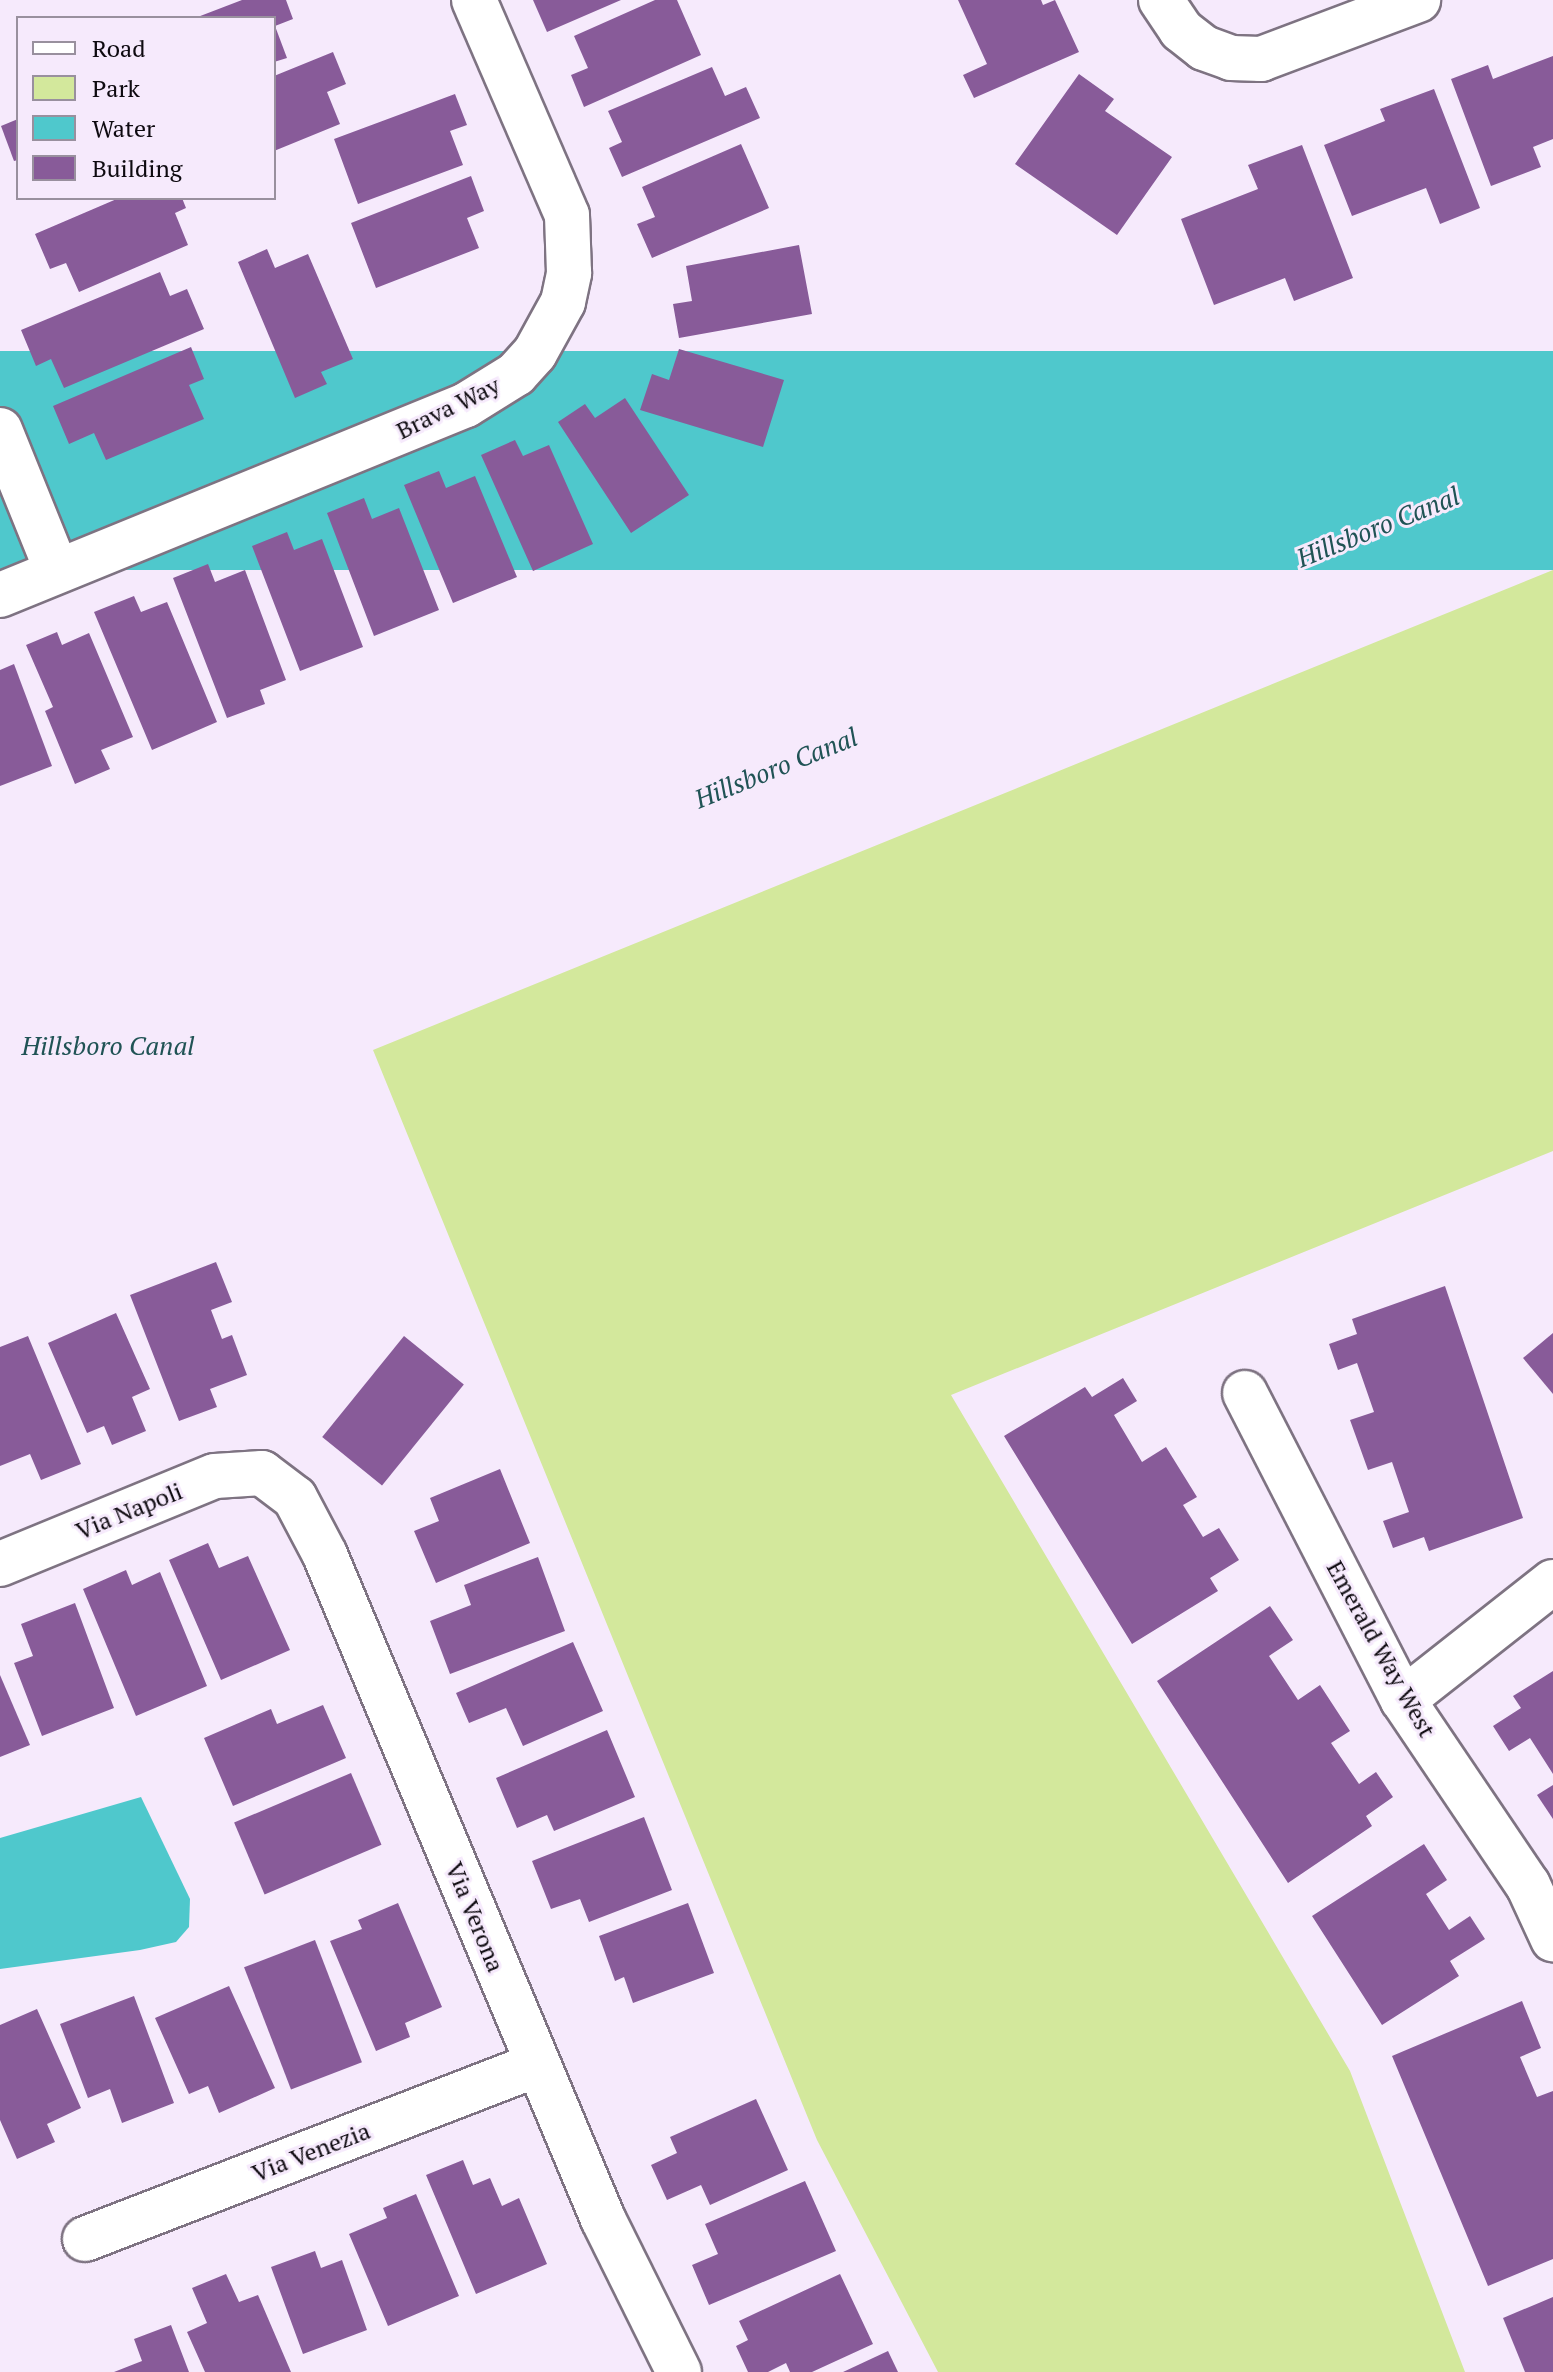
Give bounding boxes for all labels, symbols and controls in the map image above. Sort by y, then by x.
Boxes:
legend [16,16,276,200]
text: Road [92,32,146,64]
text: Park [92,72,140,104]
text: Water [92,112,155,144]
text: Building [92,152,182,184]
street label: Brava Way [392,371,504,445]
water label: Hillsboro Canal [1292,480,1464,574]
water label: Hillsboro Canal [690,721,862,815]
water label: Hillsboro Canal [21,1030,195,1062]
street label: Via Napoli [71,1477,187,1545]
street label: Emerald Way West [1321,1556,1441,1742]
street label: Via Verona [440,1857,510,1977]
street label: Via Venezia [247,2116,375,2188]

